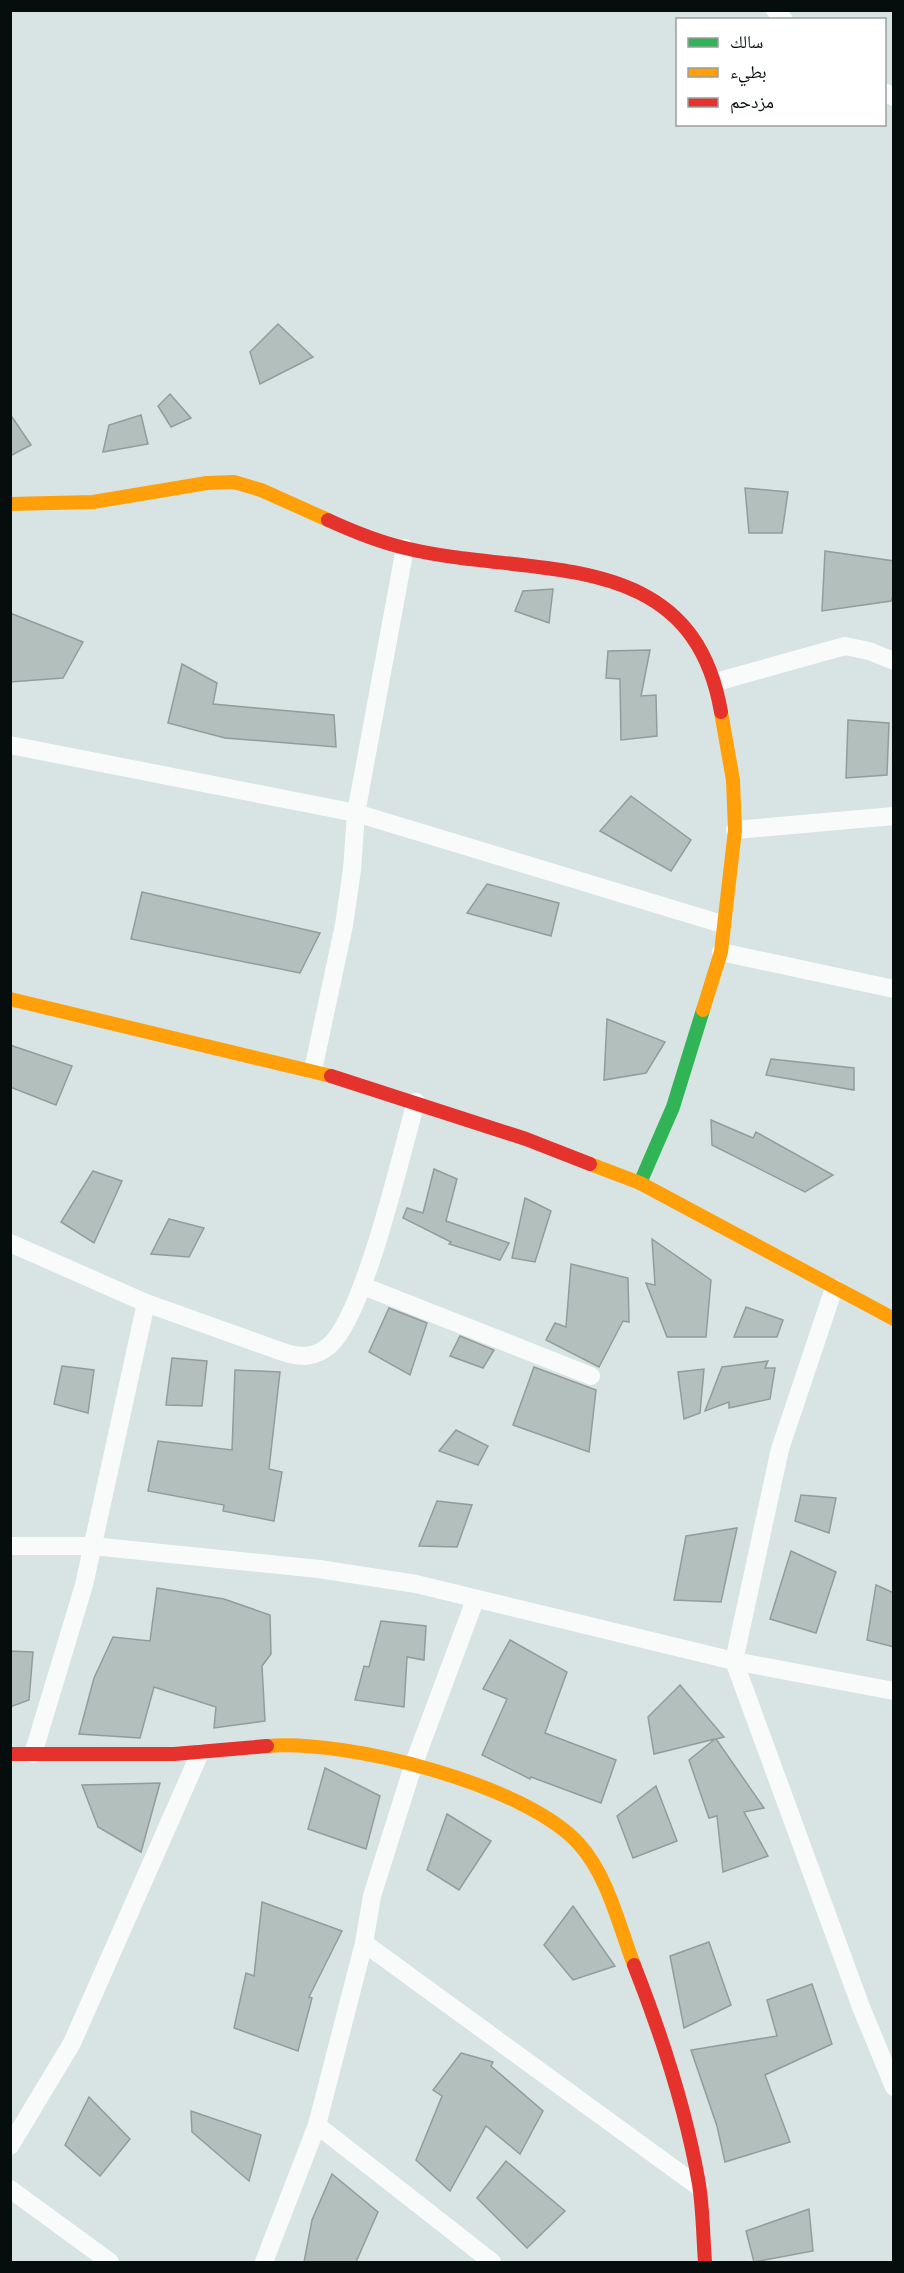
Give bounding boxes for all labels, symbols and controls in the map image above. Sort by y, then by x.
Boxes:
legend [676,18,886,126]
text: سالك [730,30,763,53]
text: بطيء [730,60,767,87]
text: مزدحم [730,90,774,114]

